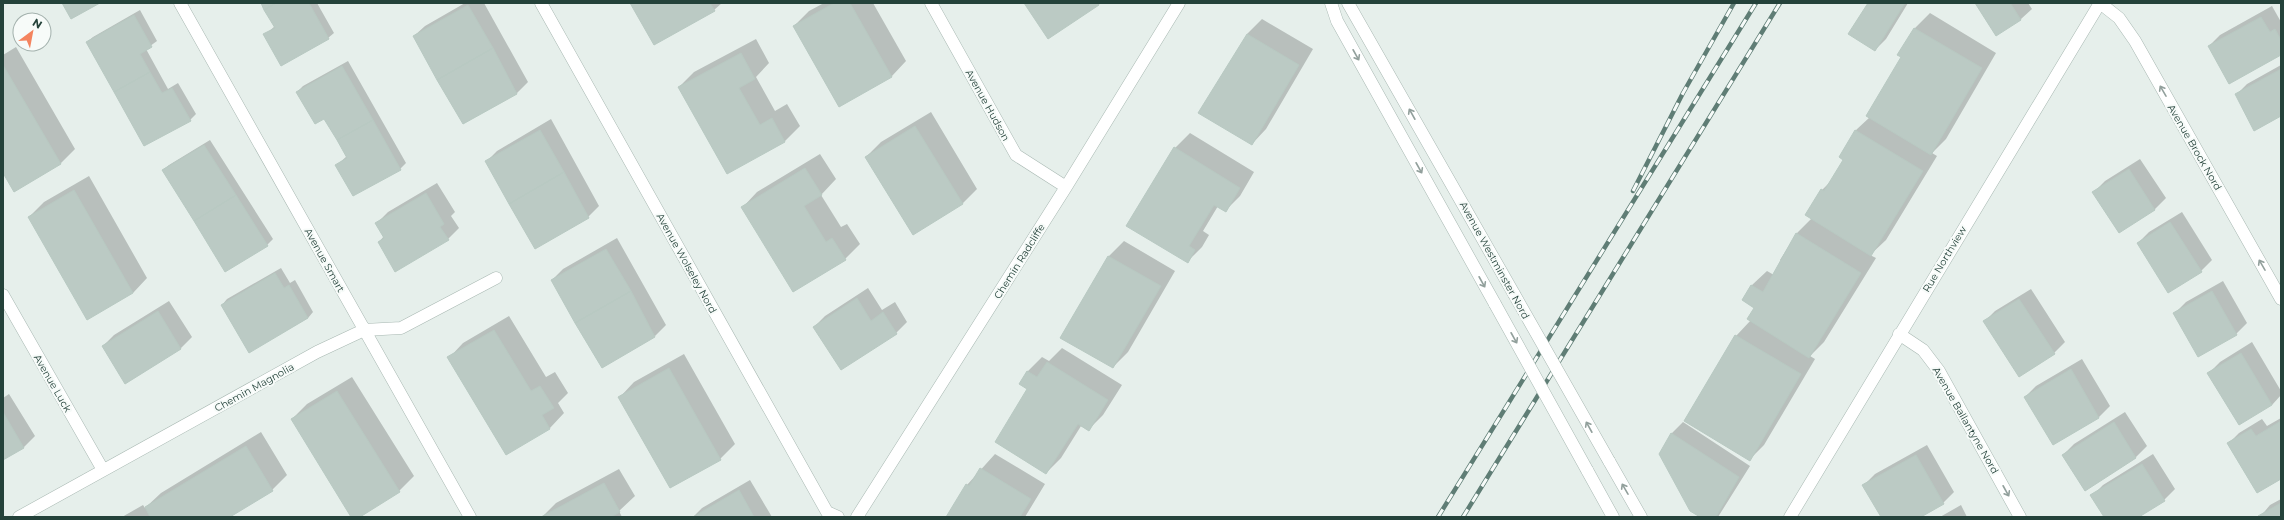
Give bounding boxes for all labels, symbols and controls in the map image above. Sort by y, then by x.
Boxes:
north arrow [12,12,52,52]
text: N [30,15,45,32]
one-way arrow [1352,49,1360,61]
street label: Avenue Hudson [963,67,1013,143]
one-way arrow [2159,85,2167,97]
street label: Avenue Brock Nord [2165,102,2225,193]
one-way arrow [1408,108,1416,120]
one-way arrow [1415,162,1423,174]
street label: Avenue Westminster Nord [1457,199,1532,321]
street label: Avenue Wolseley Nord [654,211,720,316]
street label: Chemin Radcliffe [991,221,1048,301]
street label: Rue Northview [1920,224,1969,295]
street label: Avenue Smart [302,226,348,295]
one-way arrow [2257,259,2265,271]
one-way arrow [1479,276,1486,288]
one-way arrow [1510,332,1518,344]
street label: Avenue Luck [31,352,74,414]
street label: Chemin Magnolia [212,360,296,415]
street label: Avenue Ballantyne Nord [1930,364,2002,476]
one-way arrow [1585,421,1593,433]
one-way arrow [1620,483,1628,495]
one-way arrow [2002,485,2010,497]

